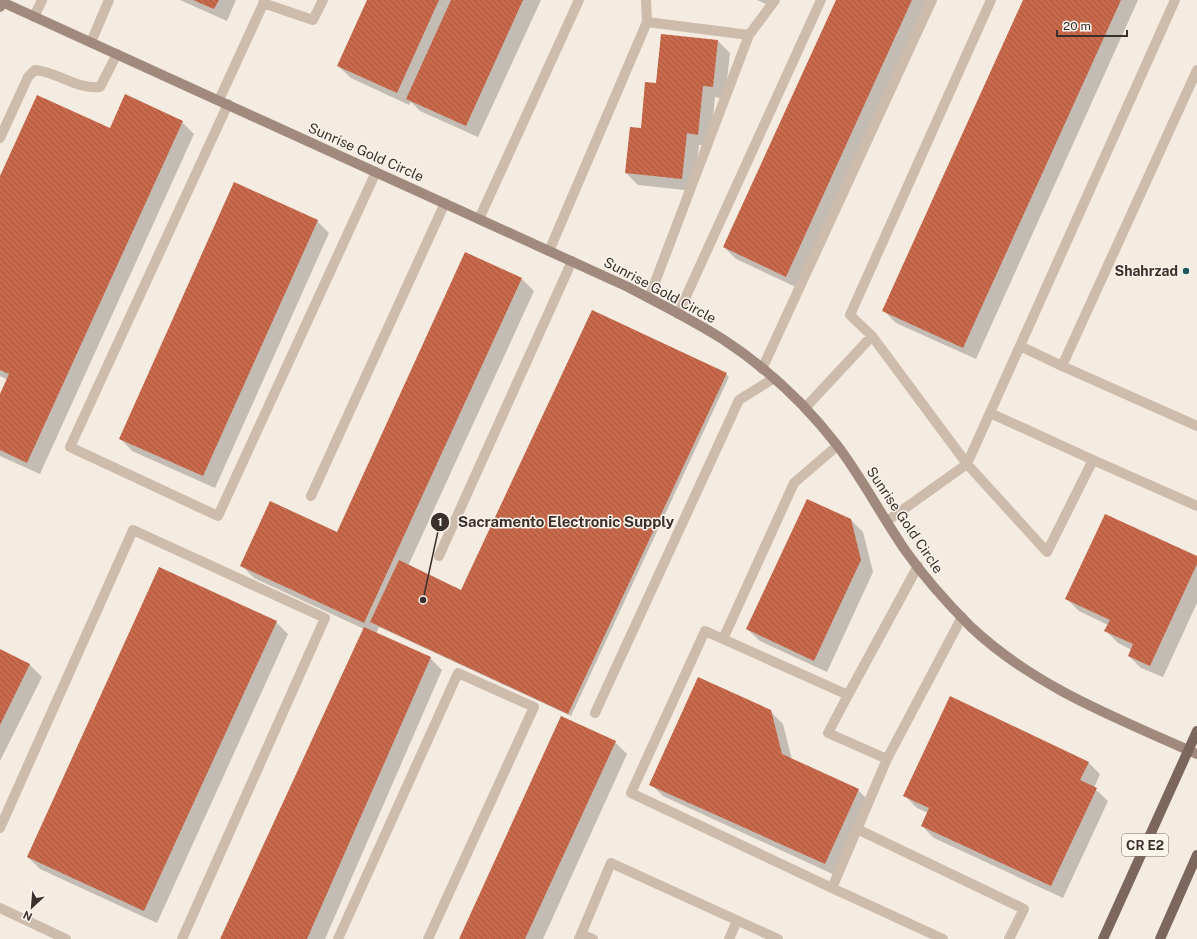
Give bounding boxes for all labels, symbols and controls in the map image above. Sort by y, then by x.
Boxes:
scale bar [1057,12,1127,38]
text: 20 m [1063,19,1091,33]
street label: Sunrise Gold Circle [306,119,426,185]
street label: Sunrise Gold Circle [601,254,719,326]
place label: Shahrzad [1114,263,1178,279]
marker: Shahrzad [1181,266,1191,276]
street label: Sunrise Gold Circle [864,464,947,576]
callout: Sacramento Electronic Supply [430,508,683,535]
text: Sacramento Electronic Supply [458,513,675,530]
text: 1 [437,515,443,529]
road number: CR E2 [1122,834,1168,856]
north arrow [12,887,52,927]
text: N [21,909,34,923]

